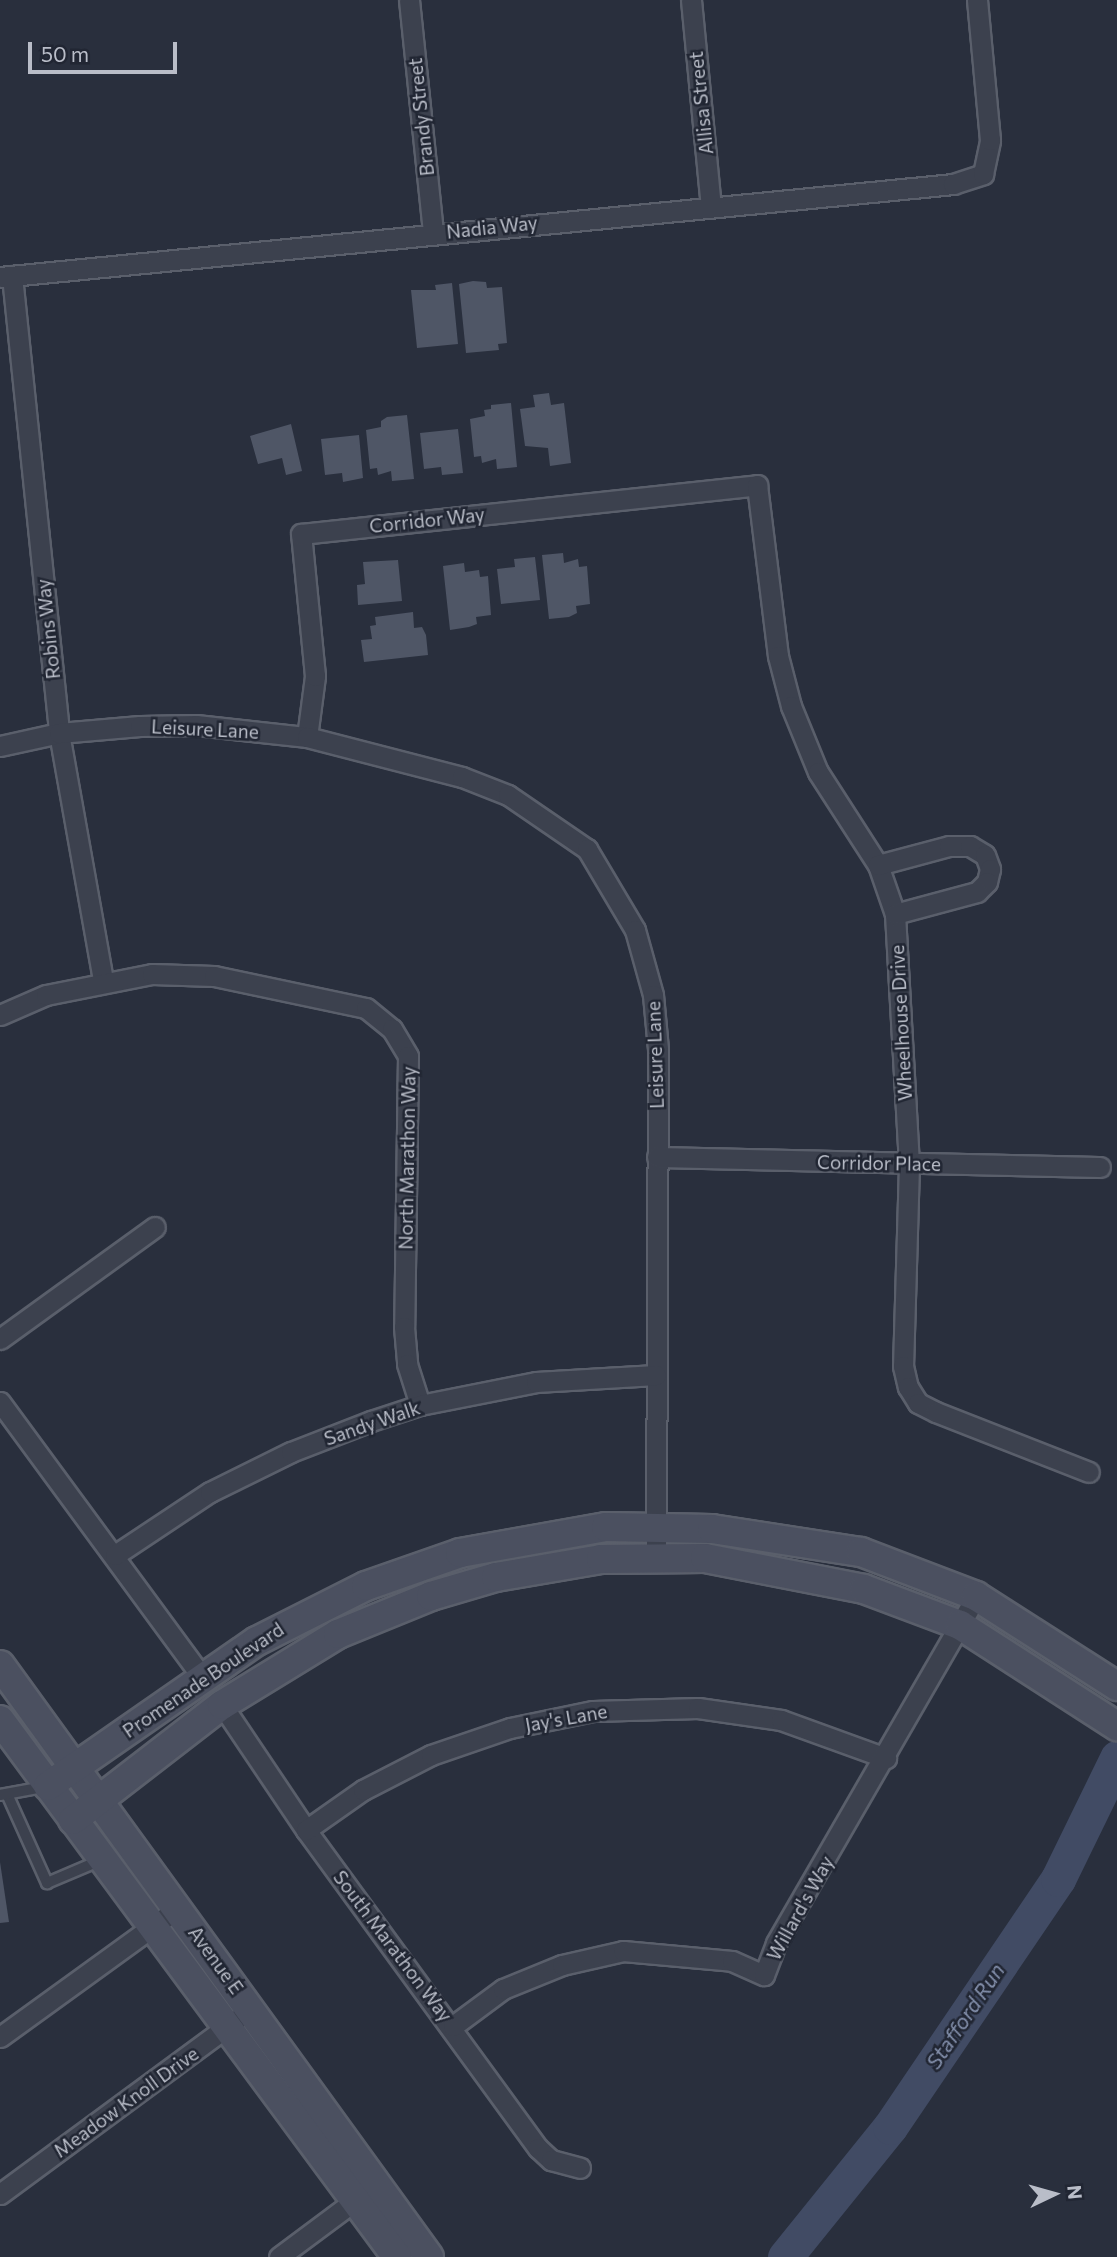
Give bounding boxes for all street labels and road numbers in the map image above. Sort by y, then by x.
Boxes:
street label: Allisa Street [684,50,718,156]
street label: Brandy Street [403,57,439,177]
street label: Nadia Way [445,211,539,243]
street label: Corridor Way [368,503,486,537]
street label: Robins Way [31,578,65,680]
street label: Leisure Lane [151,715,259,743]
street label: Wheelhouse Drive [886,944,916,1102]
street label: Leisure Lane [642,1001,668,1109]
street label: North Marathon Way [394,1066,420,1250]
street label: Corridor Place [817,1151,941,1175]
street label: Sandy Walk [321,1396,423,1450]
street label: Promenade Boulevard [118,1618,288,1742]
street label: Jay's Lane [523,1700,609,1736]
street label: Willard's Way [762,1852,838,1964]
street label: South Marathon Way [329,1866,457,2026]
street label: Avenue E [184,1922,248,1998]
street label: Meadow Knoll Drive [49,2042,203,2162]

